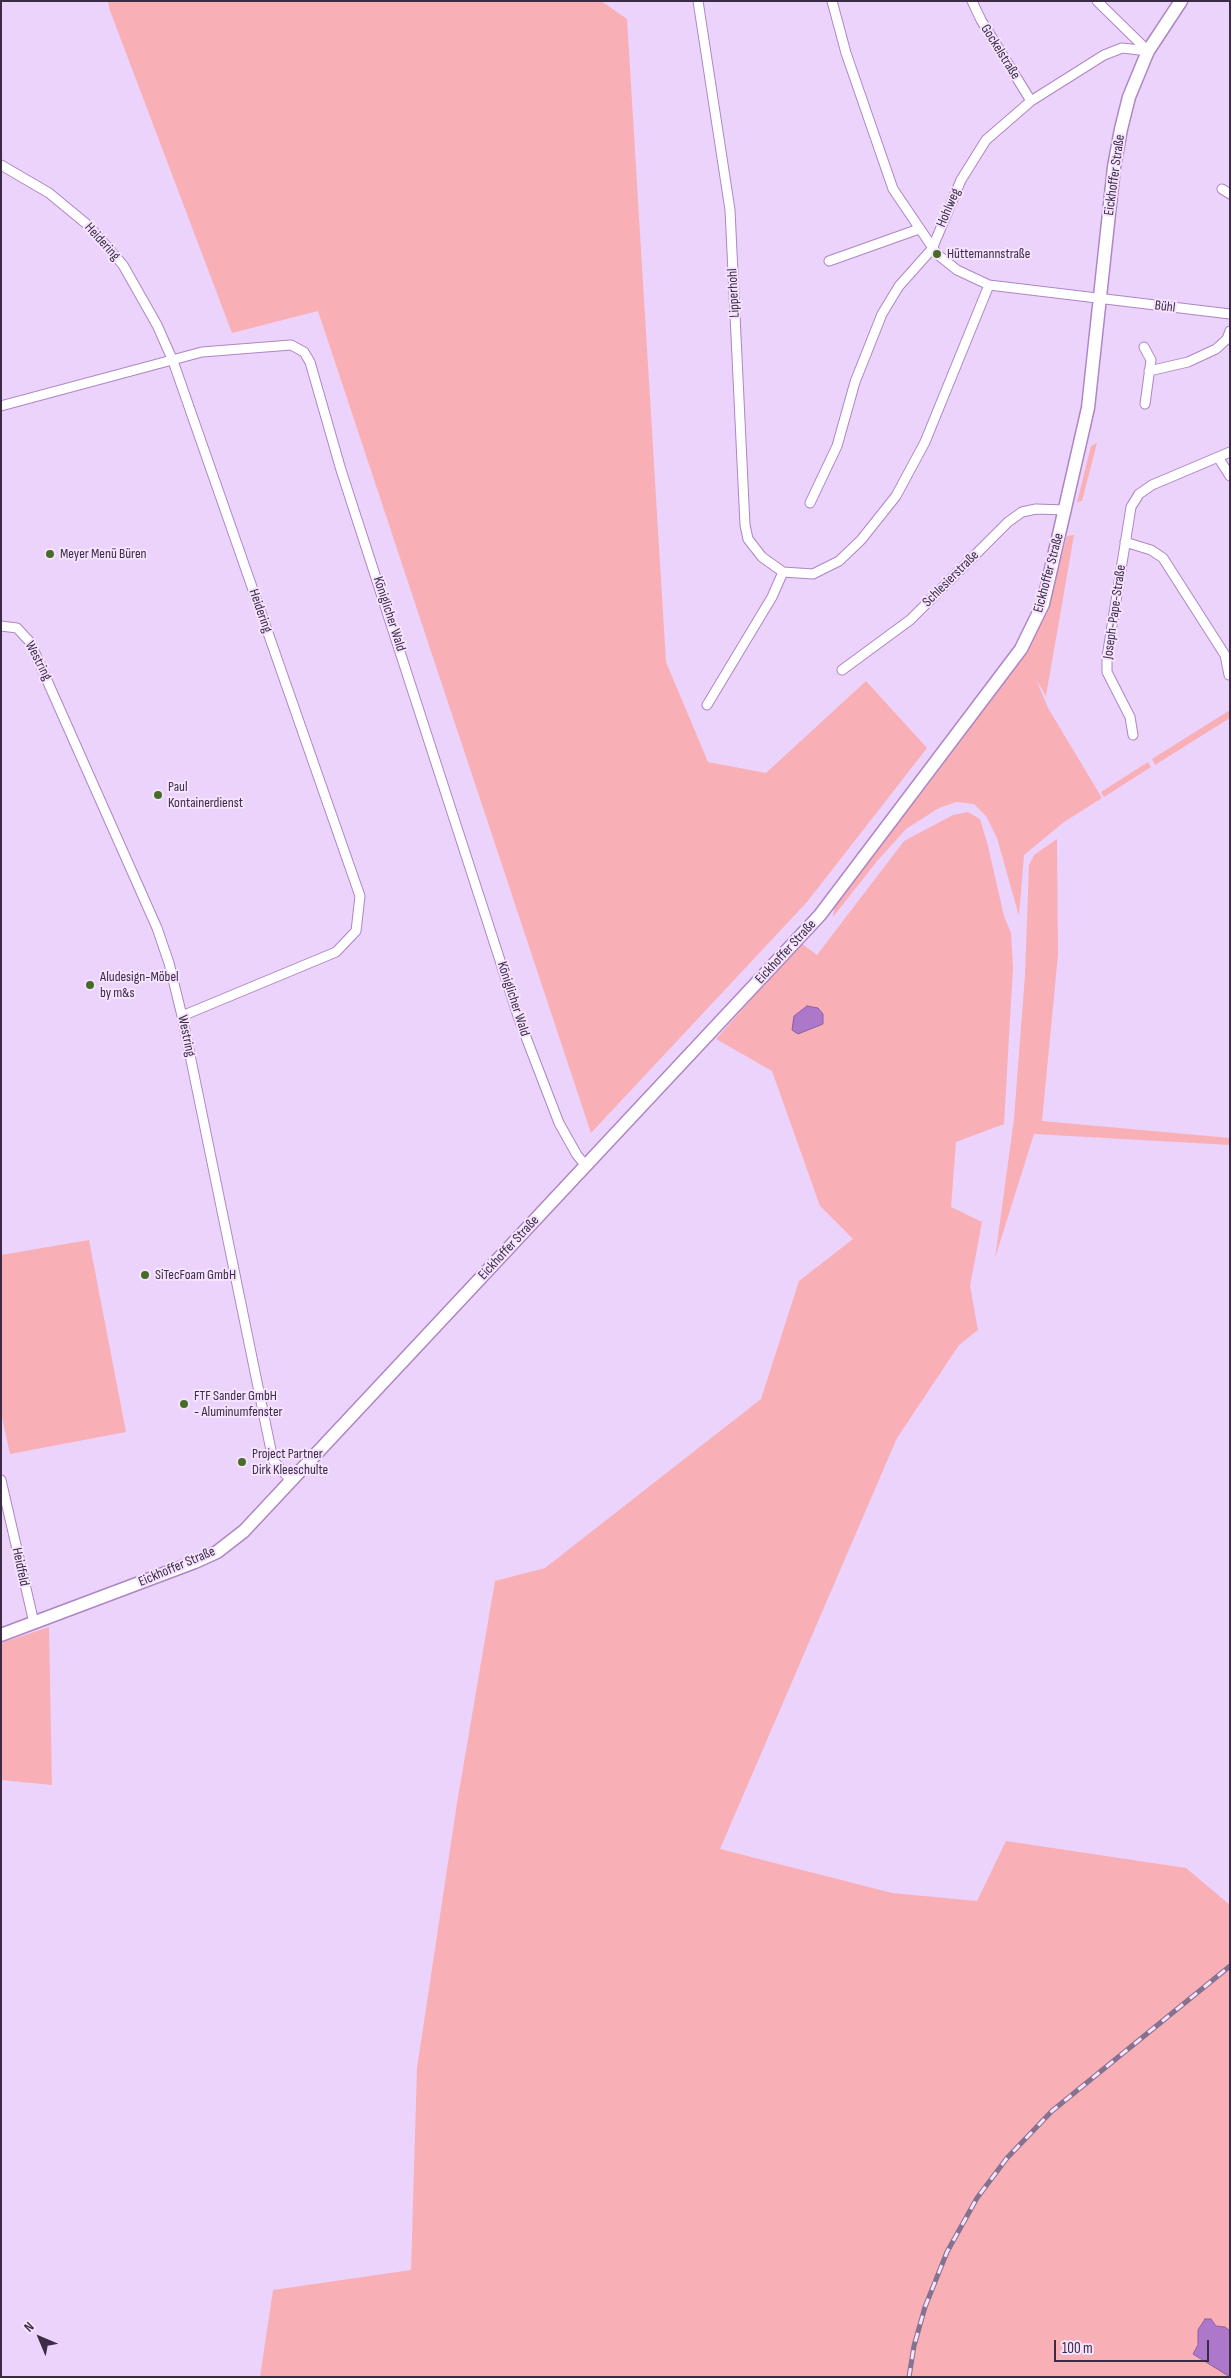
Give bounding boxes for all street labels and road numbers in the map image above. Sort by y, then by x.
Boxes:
street label: Gockelstraße [977,21,1023,83]
street label: Eickhoffer Straße [1101,133,1129,217]
street label: Hohlweg [933,186,965,230]
street label: Heidering [81,220,123,264]
street label: Lipperhohl [724,268,744,318]
street label: Bühl [1154,297,1176,317]
street label: Eickhoffer Straße [1030,531,1068,615]
street label: Schlesierstraße [919,547,983,611]
street label: Joseph-Pape-Straße [1100,564,1130,660]
street label: Königlicher Wald [369,574,409,654]
street label: Heidering [245,587,275,635]
street label: Westring [21,638,55,684]
street label: Eickhoffer Straße [752,916,820,988]
street label: Königlicher Wald [493,959,533,1039]
street label: Westring [173,1014,199,1058]
street label: Eickhoffer Straße [475,1212,543,1284]
street label: Eickhoffer Straße [136,1543,218,1591]
street label: Heidfeld [8,1546,32,1588]

